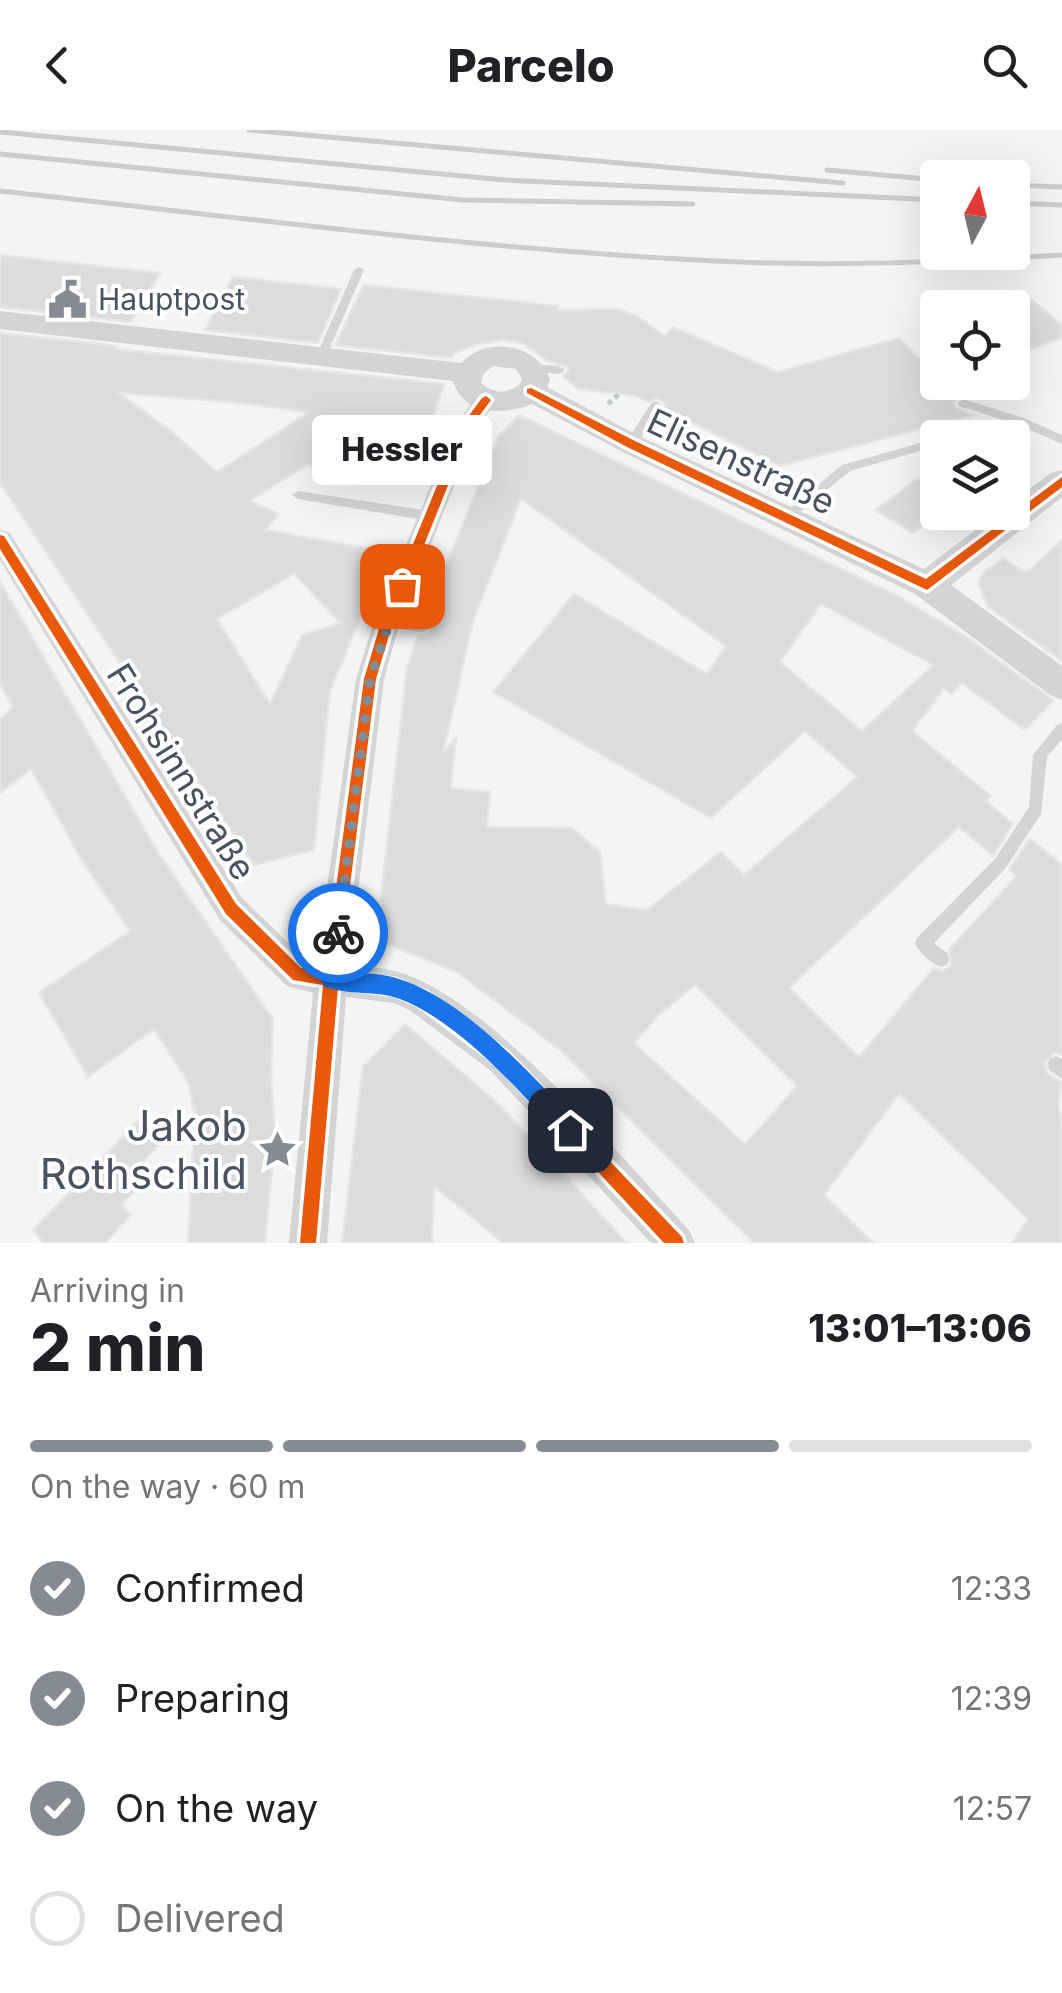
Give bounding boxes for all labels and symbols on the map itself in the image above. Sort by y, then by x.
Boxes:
north arrow [920,160,1030,270]
public building icon: Hauptpost [47,279,89,321]
place label: Hauptpost [98,281,245,317]
street label: Elisenstraße [641,399,842,523]
callout: Hessler [312,416,492,486]
pin [360,544,445,629]
street label: Frohsinnstraße [99,656,265,887]
courier [288,883,388,983]
pin [528,1088,613,1173]
place label: Jakob Rothschild [40,1100,247,1199]
place icon: Jakob Rothschild [256,1129,298,1171]

